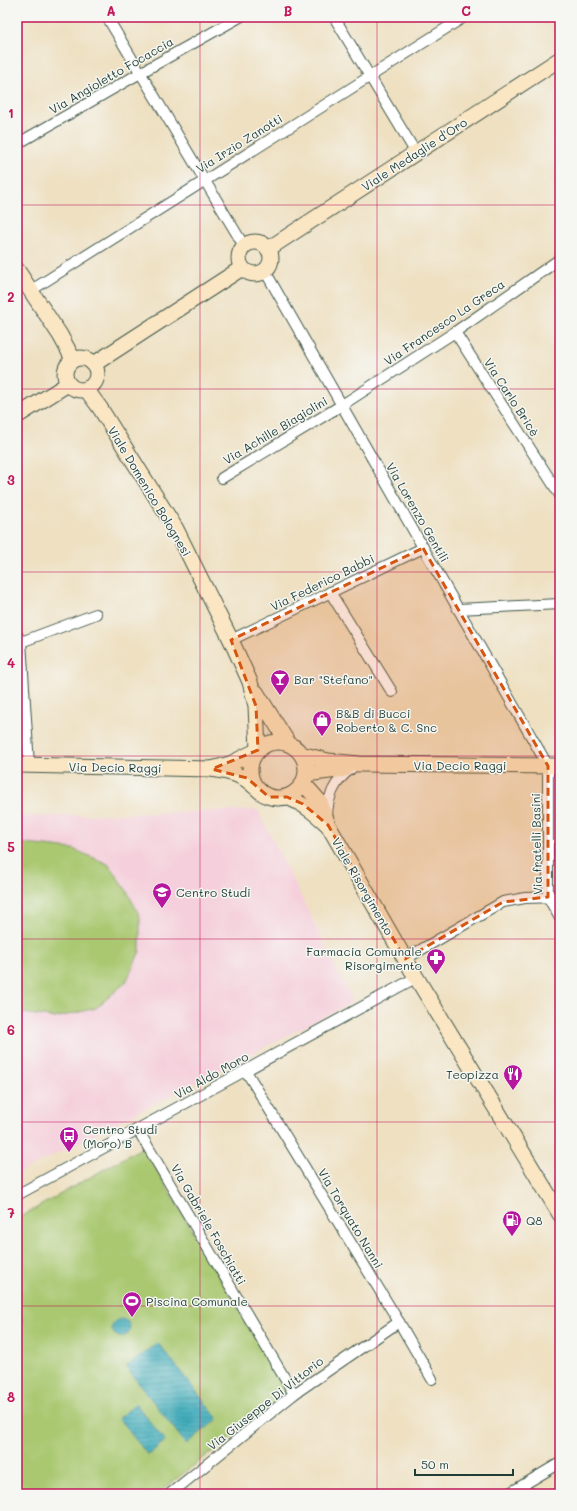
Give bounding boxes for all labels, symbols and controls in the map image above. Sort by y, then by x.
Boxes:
text: A [106,2,116,19]
text: B [284,2,293,19]
text: C [461,2,471,19]
street label: Via Angioletto Focaccia [46,33,176,117]
text: 1 [8,104,14,121]
street label: Via Irzio Zanotti [193,110,285,176]
street label: Viale Medaglie d'Oro [358,114,470,194]
street label: Via Francesco La Greca [380,276,508,368]
text: 2 [7,288,15,305]
street label: Via Carlo Bricè [481,355,543,439]
street label: Via Achille Biagiolini [220,392,330,468]
street label: Viale Domenico Bolognesi [105,423,195,559]
street label: Via Lorenzo Gentili [383,459,453,565]
text: 3 [7,471,15,488]
street label: Via Federico Babbi [267,550,377,614]
text: 4 [7,654,15,671]
bar icon: Bar "Stefano" [269,668,291,696]
place label: Bar "Stefano" [294,671,373,687]
place label: B&B di Bucci Roberto & C. Snc [336,705,437,735]
shop icon: B&B di Bucci Roberto & C. Snc [311,709,333,737]
street label: Via Decio Raggi [414,757,506,773]
street label: Via Decio Raggi [68,758,162,776]
street label: Via fratelli Basini [527,793,545,895]
street label: Viale Risorgimento [329,834,397,938]
text: 5 [7,838,15,855]
school or university icon: Centro Studi [151,881,173,909]
place label: Centro Studi [176,884,251,900]
place label: Farmacia Comunale Risorgimento [306,943,422,973]
pharmacy icon: Farmacia Comunale Risorgimento [425,947,447,975]
text: 6 [7,1021,15,1038]
street label: Via Aldo Moro [171,1048,251,1102]
restaurant icon: Teopizza [502,1063,524,1091]
place label: Teopizza [446,1066,499,1082]
place label: Centro Studi (Moro) B [83,1121,158,1151]
bus stop icon: Centro Studi (Moro) B [58,1125,80,1153]
street label: Via Gabriele Foschiatti [168,1161,250,1287]
street label: Via Torquato Nanni [315,1165,387,1271]
text: 7 [7,1204,15,1221]
fuel station icon: Q8 [501,1209,523,1237]
place label: Q8 [526,1212,543,1228]
sports icon: Piscina Comunale [121,1290,143,1318]
place label: Piscina Comunale [146,1293,248,1309]
street label: Via Giuseppe Di Vittorio [204,1353,326,1453]
text: 8 [7,1388,15,1405]
scale bar [415,1451,513,1477]
text: 50 m [421,1456,449,1472]

